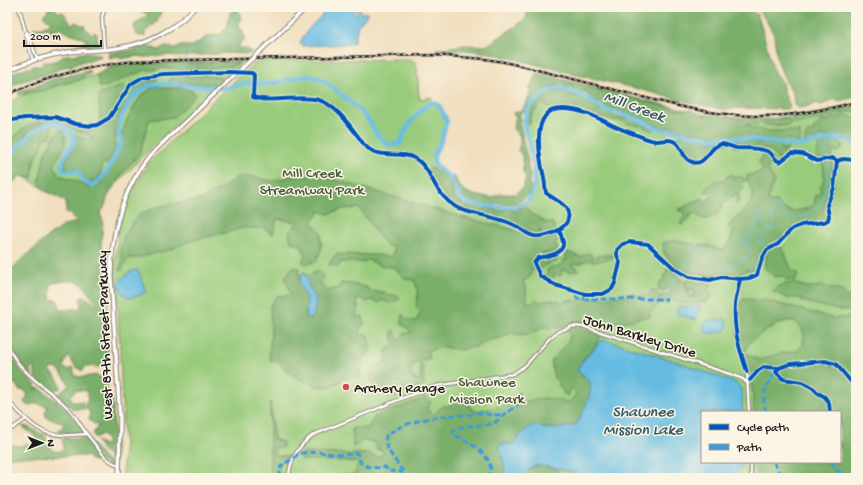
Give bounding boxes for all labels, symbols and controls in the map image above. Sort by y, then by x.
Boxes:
scale bar [24,22,101,48]
text: 200 m [30,31,61,45]
water label: Mill Creek [601,89,669,129]
park label: Mill Creek Streamway Park [260,165,366,200]
street label: West 87th Street Parkway [94,250,118,420]
street label: John Barkley Drive [581,311,698,363]
park label: Shawnee Mission Park [449,374,526,409]
place label: Archery Range [354,380,445,398]
marker: Archery Range [341,382,351,392]
water label: Shawnee Mission Lake [603,404,684,441]
legend [701,411,841,463]
text: Cycle path [737,422,790,436]
north arrow [22,423,62,463]
text: N [44,439,56,447]
text: Path [736,442,762,456]

